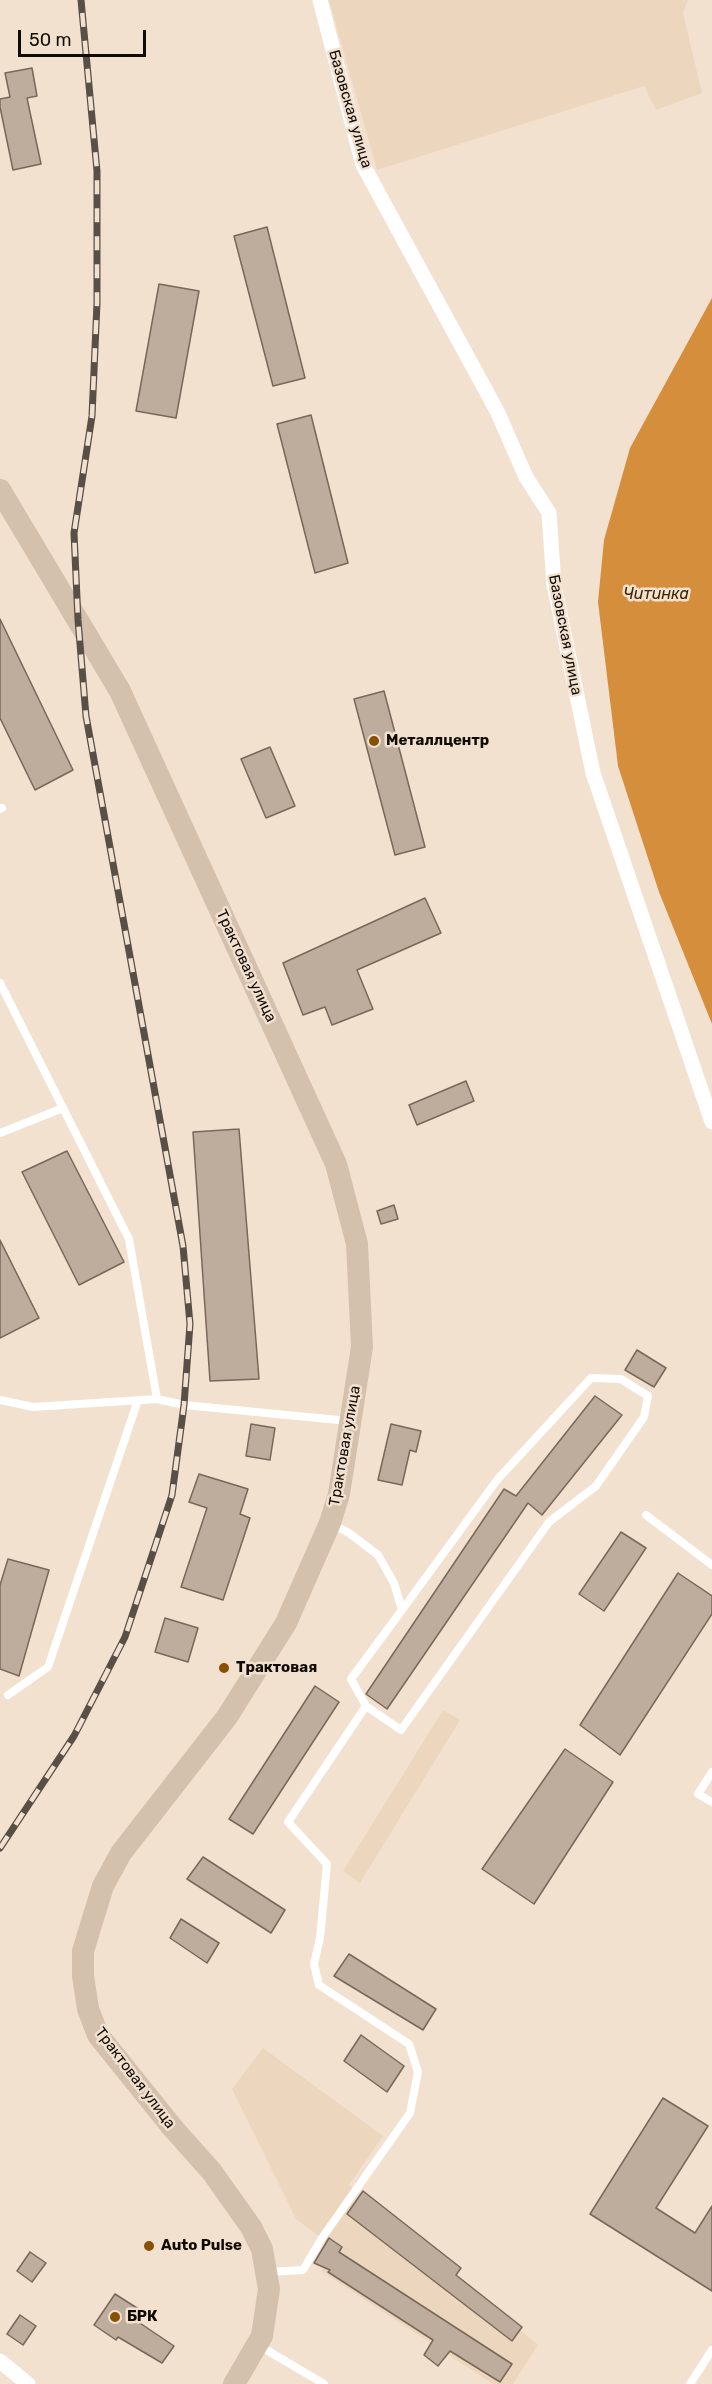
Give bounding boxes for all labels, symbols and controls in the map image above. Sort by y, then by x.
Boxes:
scale bar [21,18,148,56]
text: 50 m [29,29,72,51]
street label: Базовская улица [325,48,375,170]
street label: Базовская улица [545,573,585,697]
water label: Читинка [623,584,689,604]
place label: Металлцентр [386,732,489,750]
marker: Металлцентр [367,734,381,748]
street label: Трактовая улица [212,907,280,1025]
street label: Трактовая улица [326,1384,364,1508]
place label: Трактовая [236,1659,317,1677]
marker: Трактовая [217,1661,231,1675]
street label: Трактовая улица [91,2024,179,2132]
place label: Auto Pulse [161,2237,242,2255]
marker: Auto Pulse [142,2239,156,2253]
place label: БРК [127,2308,158,2326]
marker: БРК [108,2310,122,2324]

